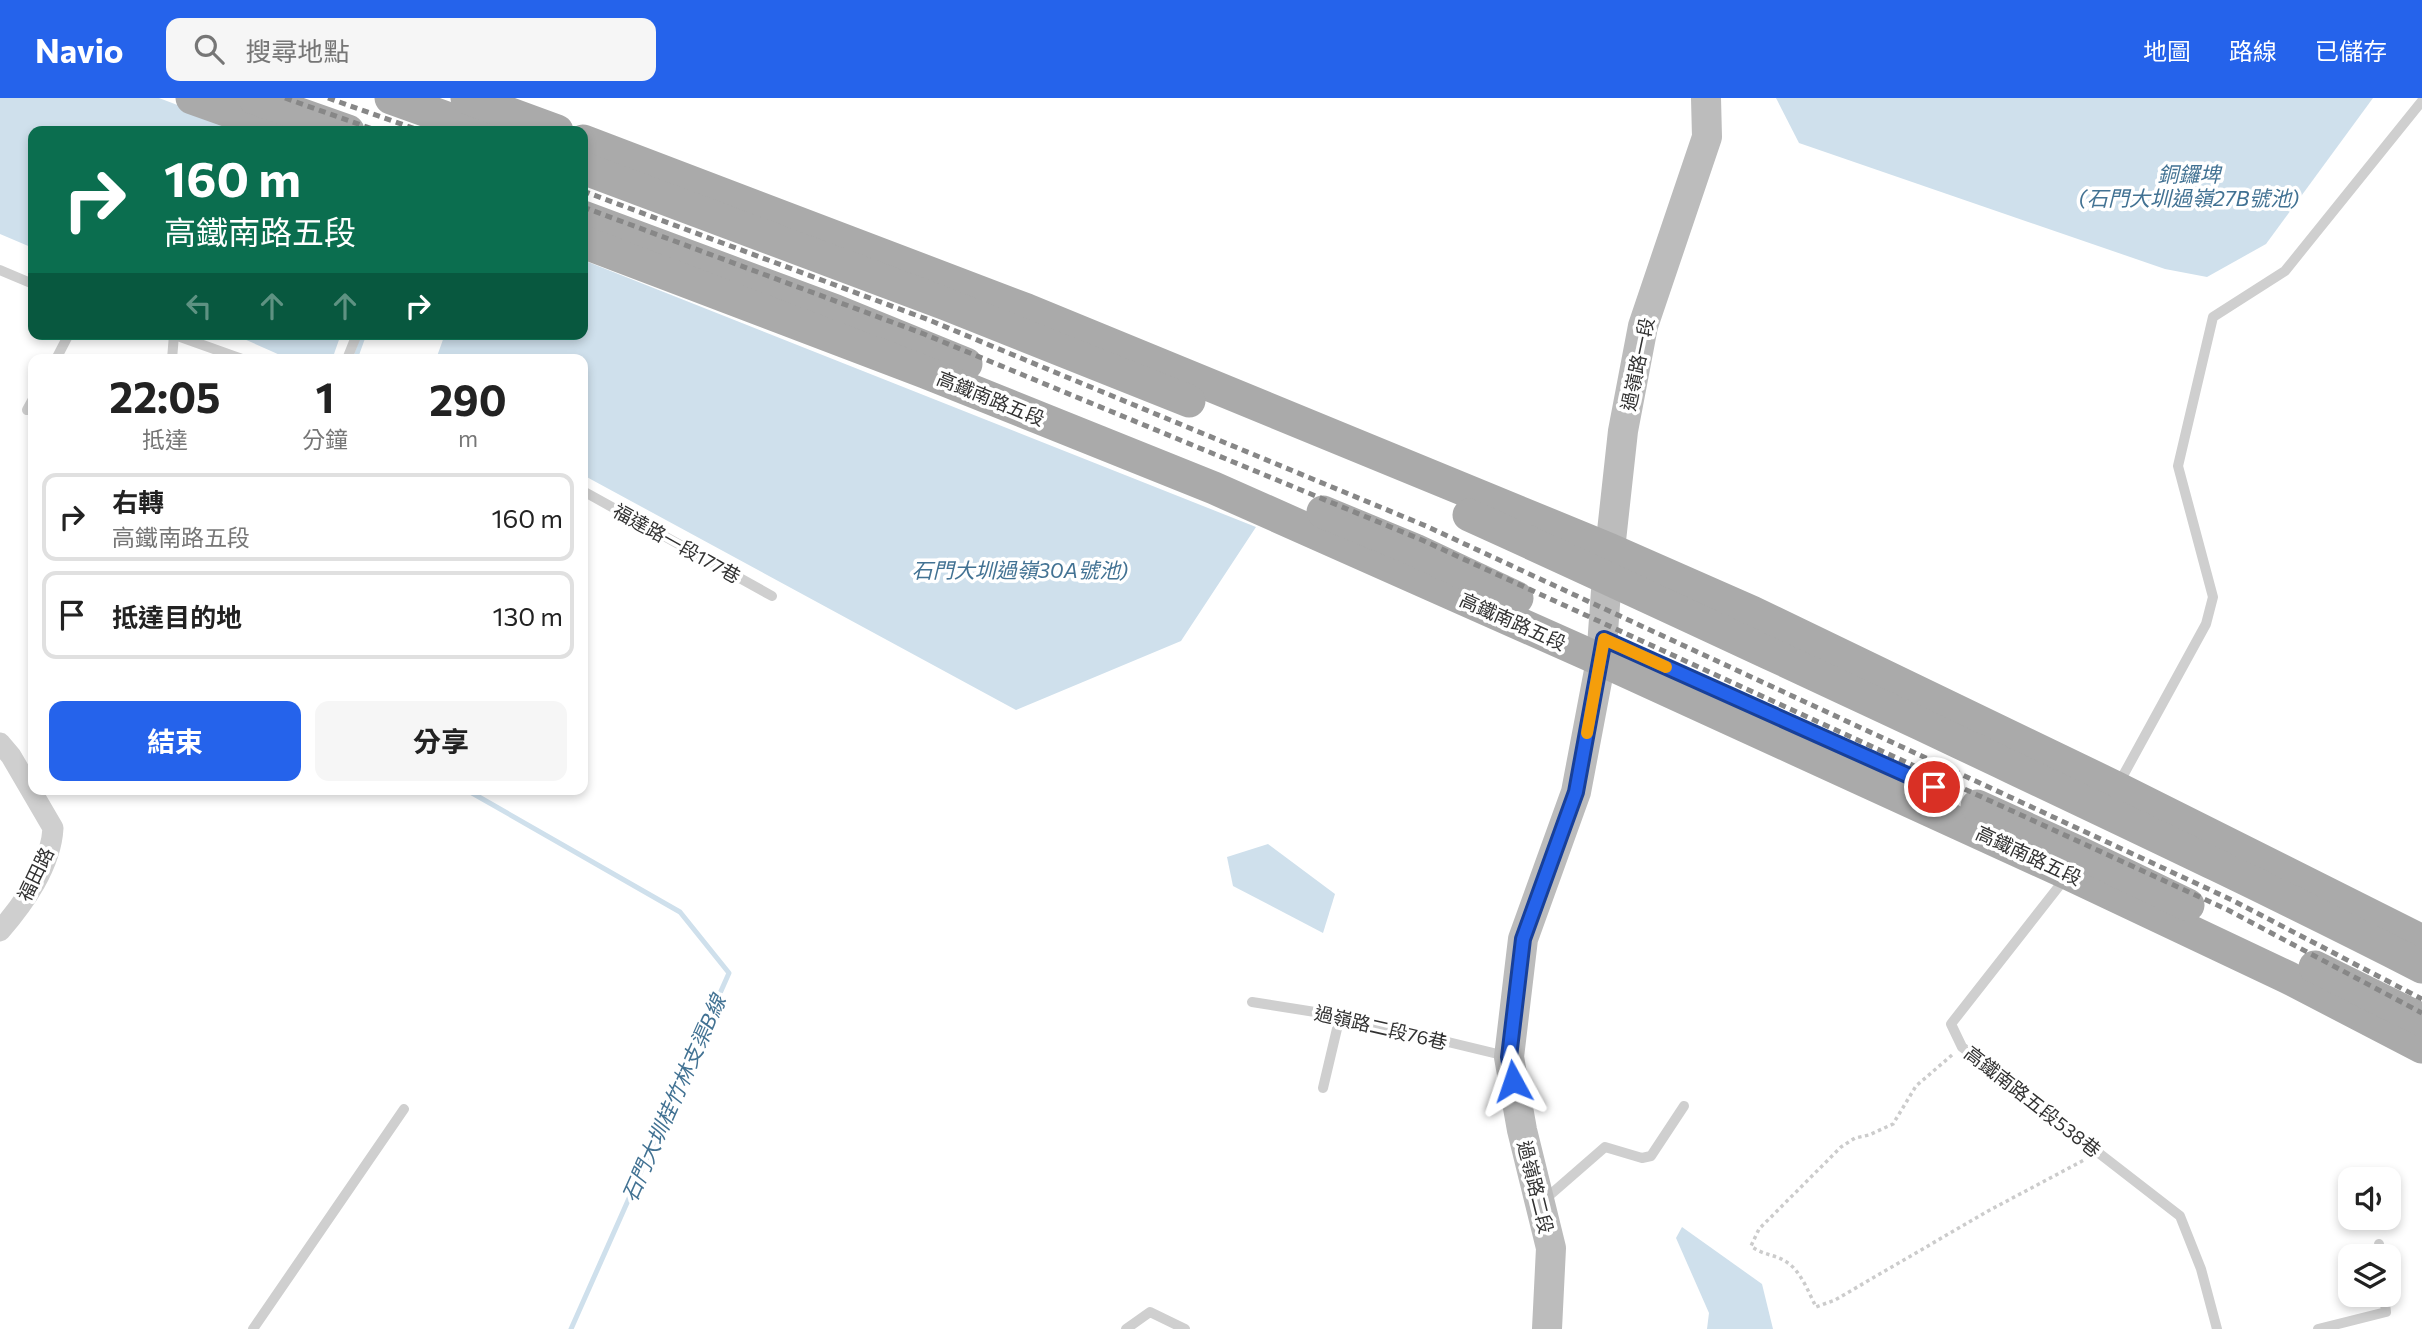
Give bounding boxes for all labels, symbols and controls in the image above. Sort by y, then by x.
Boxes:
search box [166,18,656,81]
text: Navio [35,29,124,70]
icon: search [190,30,228,68]
text: 搜尋地點 [246,35,350,66]
text: 地圖 [2143,36,2191,65]
text: 路線 [2229,36,2277,65]
text: 已儲存 [2315,36,2387,65]
text: 160 m [164,147,301,207]
icon: right [49,154,140,245]
water label: 銅鑼埤 (石門大圳過嶺27B號池) [2079,161,2299,210]
text: 高鐵南路五段 [164,211,356,251]
icon: left [180,287,218,325]
icon: ahead [253,287,291,325]
icon: ahead [326,287,364,325]
icon: right [399,287,437,325]
street label: 過嶺路一段 [1616,315,1658,413]
street label: 高鐵南路五段 [934,366,1048,430]
text: 22:05 [109,370,221,422]
text: 1 [315,370,334,422]
text: 290 [429,373,507,425]
text: m [458,424,478,452]
text: 抵達 [142,425,188,453]
text: 分鐘 [302,425,348,453]
text: 右轉 [112,486,164,517]
icon: right [53,498,91,536]
street label: 福達路一段177巷 [609,498,745,588]
text: 160 m [491,502,563,533]
text: 高鐵南路五段 [112,523,250,551]
water label: 石門大圳過嶺30A號池) [912,557,1128,582]
street label: 高鐵南路五段 [1456,587,1570,655]
icon: arrive [53,596,91,634]
text: 130 m [492,600,563,631]
text: 抵達目的地 [112,601,242,632]
button: 結束 [49,701,301,781]
button: 分享 [315,701,567,781]
pin [1904,757,1964,817]
icon: arrive [1915,768,1953,806]
street label: 高鐵南路五段 [1972,820,2086,890]
street label: 福田路 [12,843,58,905]
water label: 石門大圳桂竹林支渠B線 [616,989,731,1205]
street label: 過嶺路二段76巷 [1312,1001,1450,1053]
street label: 高鐵南路五段538巷 [1960,1041,2106,1161]
position arrow [1476,1044,1550,1118]
street label: 過嶺路二段 [1513,1138,1559,1236]
map controls [2338,1167,2401,1307]
button: sound [2338,1167,2401,1230]
button: layers [2338,1244,2401,1307]

